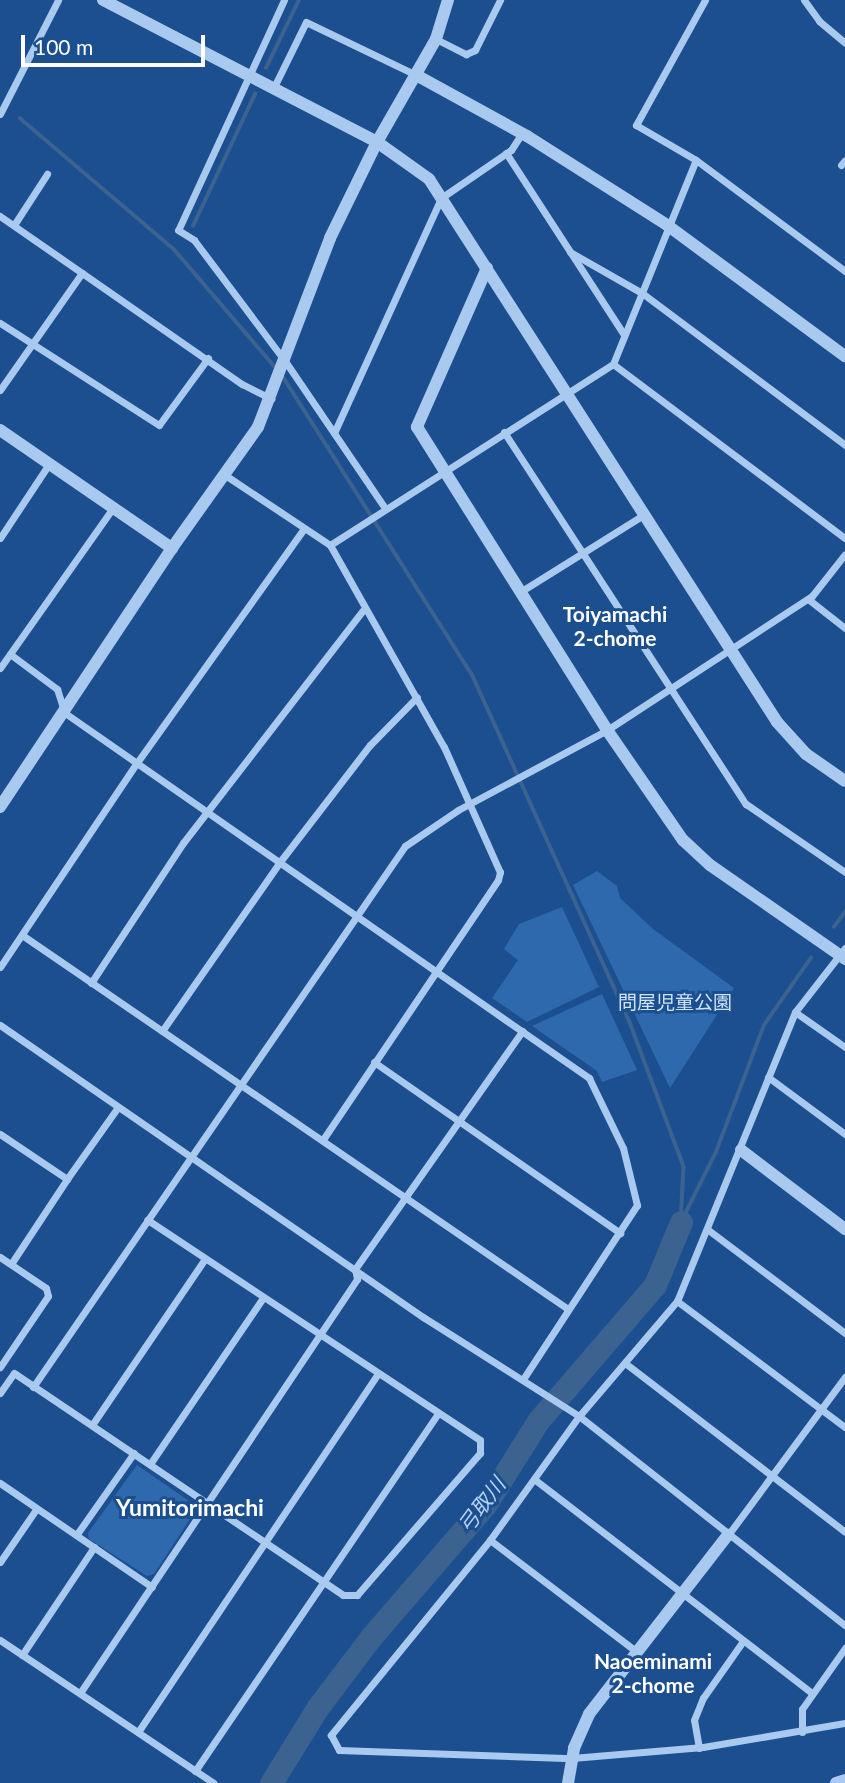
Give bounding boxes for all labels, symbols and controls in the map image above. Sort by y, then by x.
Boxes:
scale bar [24,21,208,65]
text: 100 m [34,34,93,59]
district label: Toiyamachi 2-chome [563,601,667,651]
park label: 問屋児童公園 [618,991,732,1013]
water label: 弓取川 [452,1472,510,1538]
district label: Yumitorimachi [116,1493,264,1521]
district label: Naoeminami 2-chome [594,1648,712,1698]

